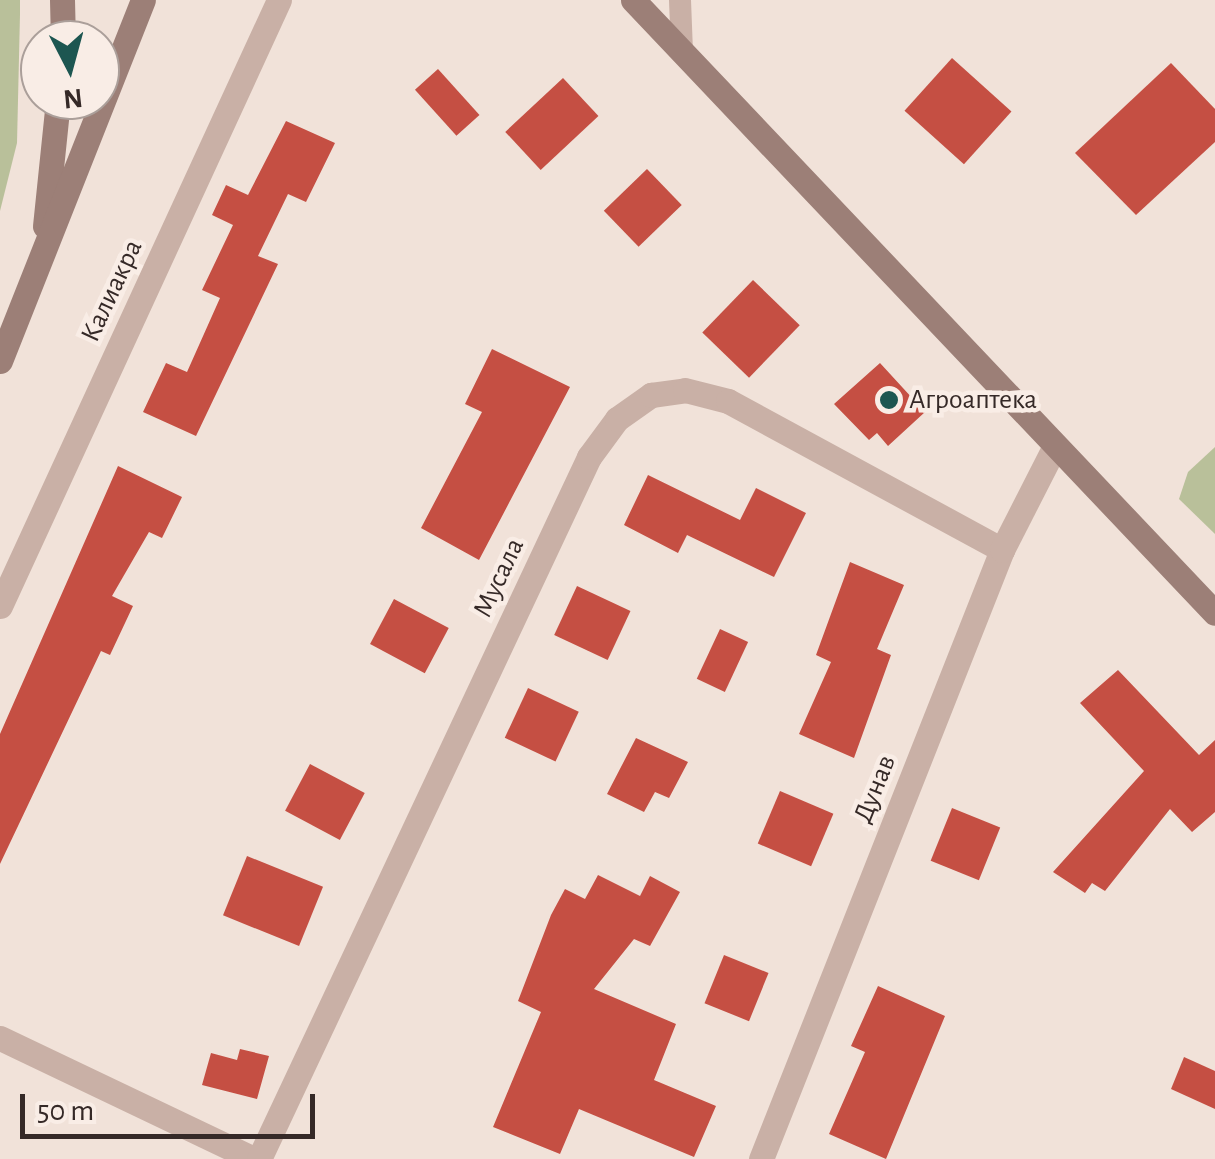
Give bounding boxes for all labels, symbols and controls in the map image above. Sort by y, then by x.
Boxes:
north arrow [20,20,120,120]
text: N [62,83,84,113]
street label: Калиакра [74,235,150,347]
place label: Агроаптека [909,383,1037,417]
marker: Агроаптека [878,389,900,411]
street label: Мусала [466,533,532,623]
street label: Дунав [846,750,904,828]
scale bar [25,1074,320,1136]
text: 50 m [37,1096,94,1126]

